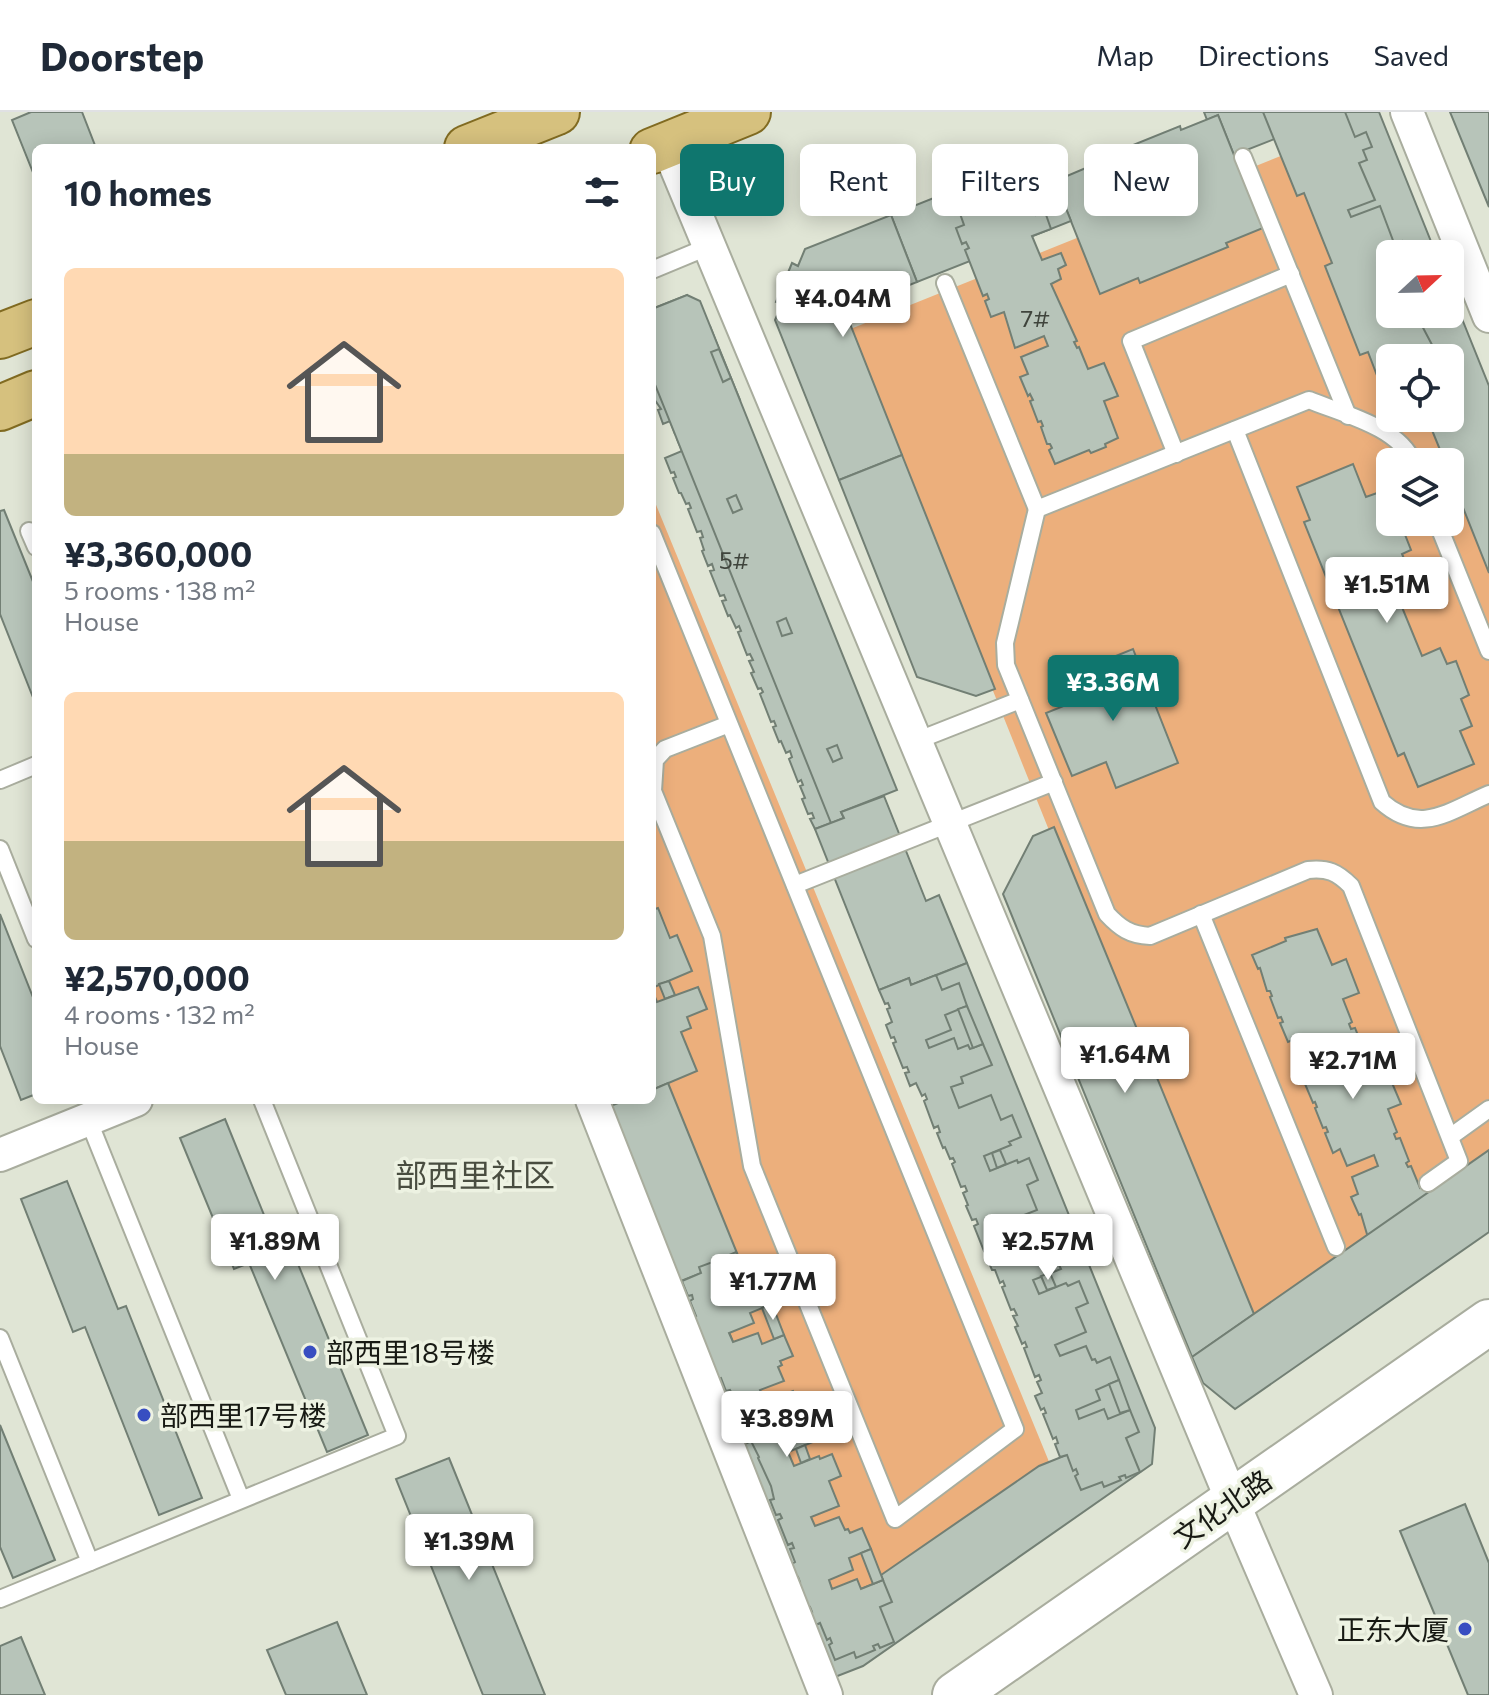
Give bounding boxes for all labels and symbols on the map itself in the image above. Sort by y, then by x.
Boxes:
north arrow [1376,240,1464,328]
pin: ¥4.04M [778,271,908,339]
house number: 7# [1020,303,1050,332]
house number: 5# [719,545,749,574]
pin: ¥1.51M [1322,557,1452,625]
pin: ¥3.36M [1048,655,1178,723]
pin: ¥1.64M [1060,1027,1190,1095]
pin: ¥2.71M [1288,1033,1418,1101]
district label: 部西里社区 [395,1154,555,1194]
pin: ¥1.89M [210,1214,340,1282]
pin: ¥2.57M [983,1214,1113,1282]
pin: ¥1.77M [708,1254,838,1322]
place label: 部西里18号楼 [326,1335,495,1369]
marker: 部西里18号楼 [301,1343,319,1361]
pin: ¥3.89M [722,1391,852,1459]
place label: 部西里17号楼 [160,1398,327,1432]
marker: 部西里17号楼 [135,1406,153,1424]
street label: 文化北路 [1166,1462,1278,1554]
pin: ¥1.39M [404,1514,534,1582]
place label: 正东大厦 [1337,1612,1449,1646]
marker: 正东大厦 [1456,1620,1474,1638]

